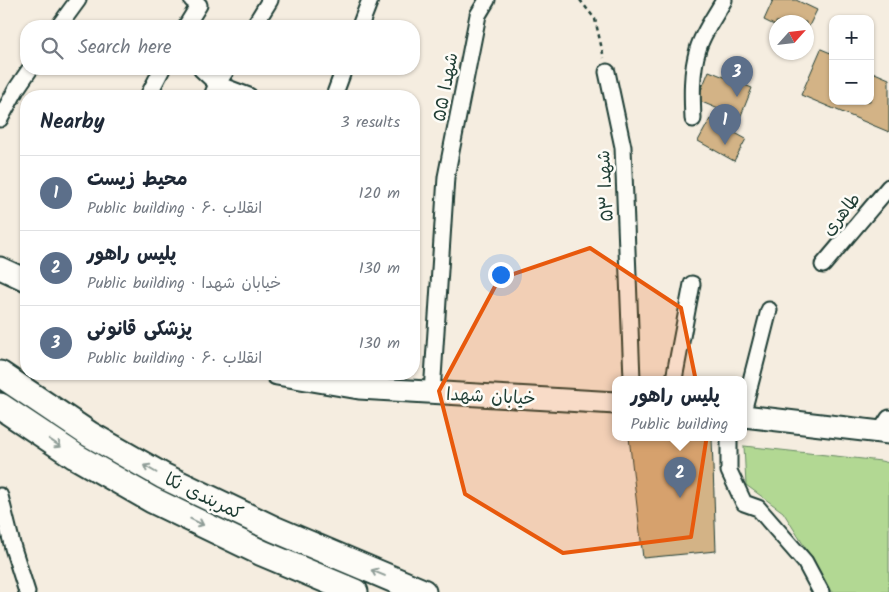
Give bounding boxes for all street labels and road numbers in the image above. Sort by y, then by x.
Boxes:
street label: شهدا ۵۵ [426,50,467,124]
street label: شهدا ۵۳ [590,149,623,222]
street label: طاهری [815,187,869,243]
street label: خیابان شهدا [445,381,536,414]
street label: کمربندی نکا [159,466,248,529]

